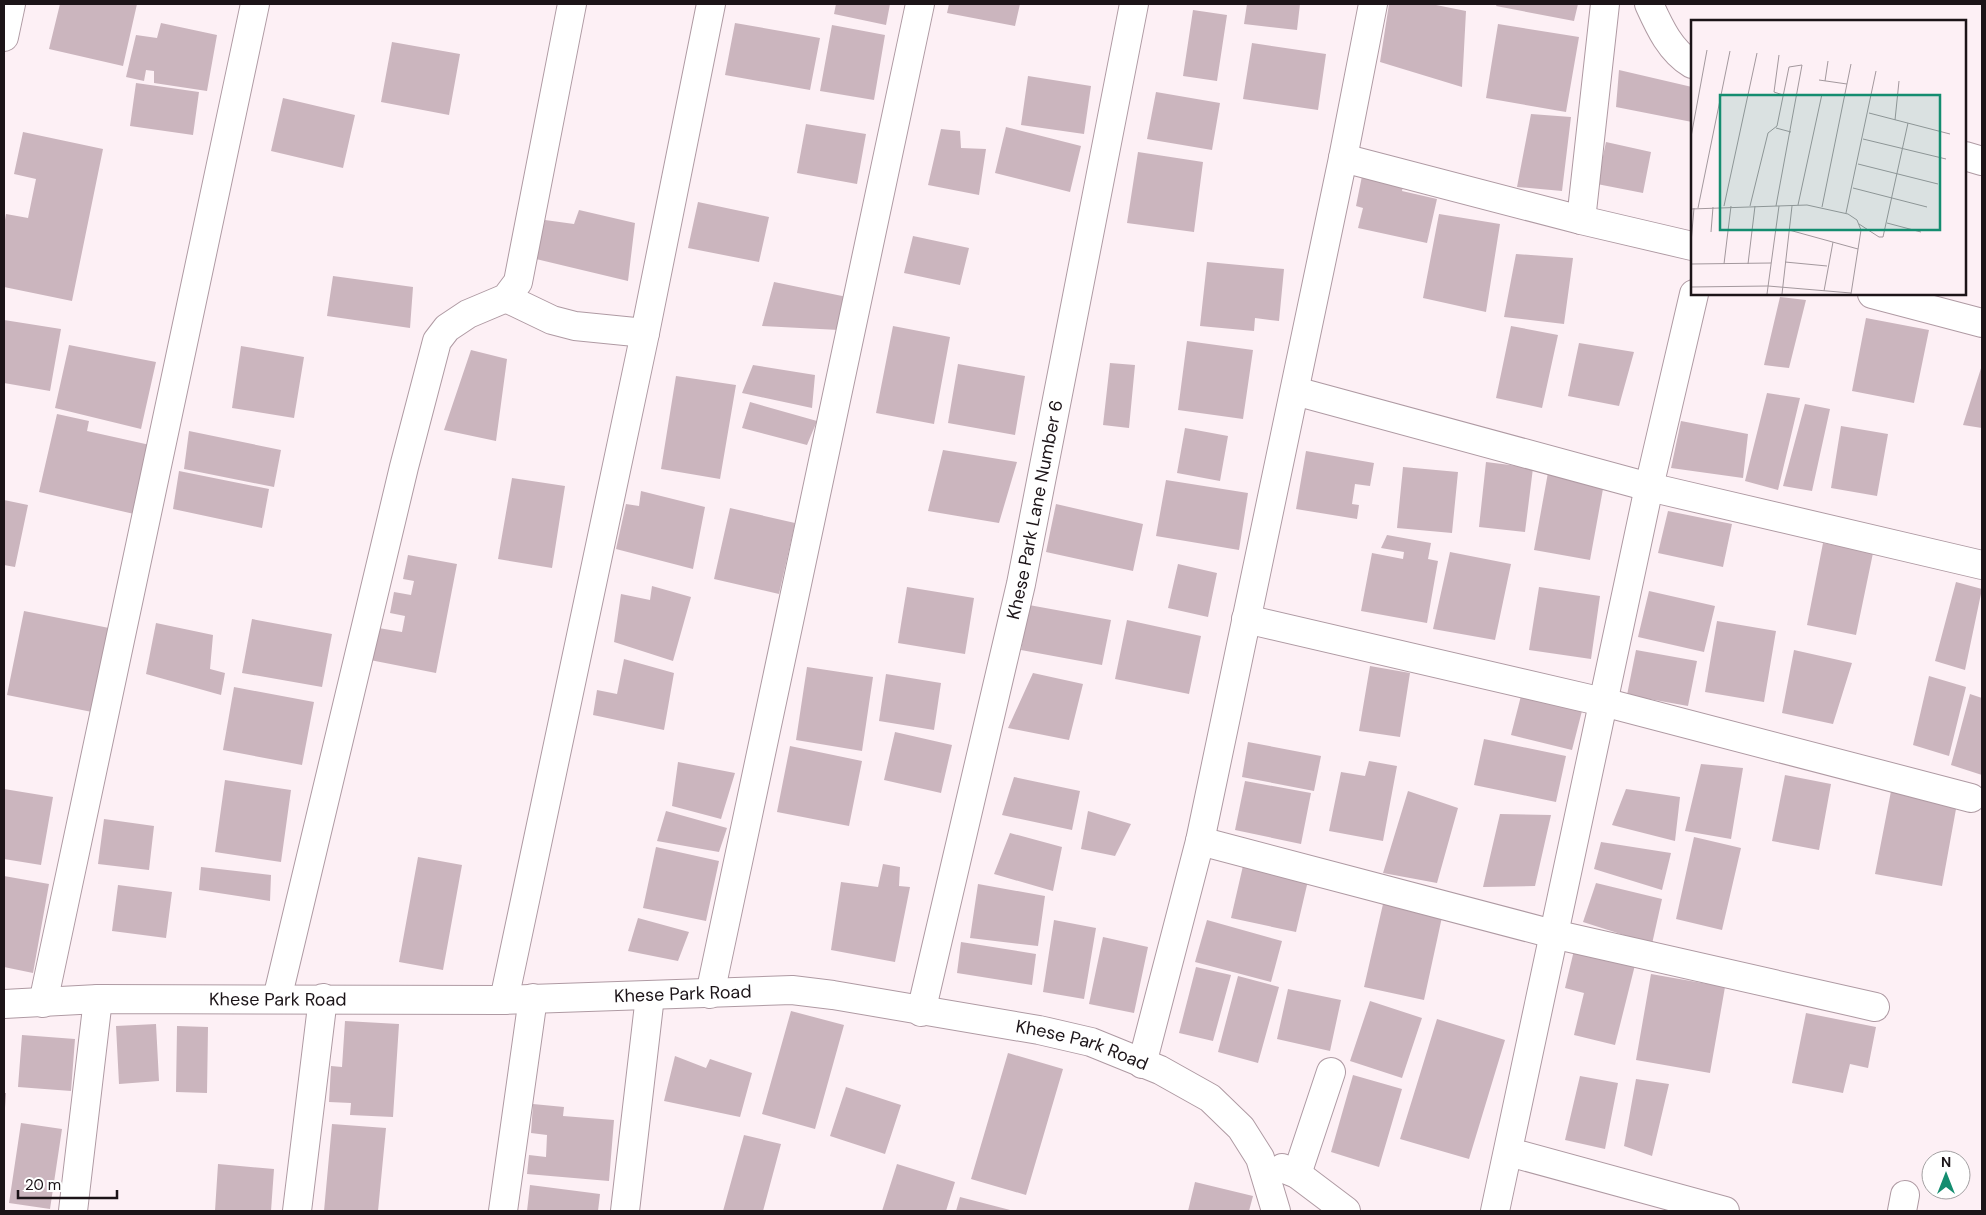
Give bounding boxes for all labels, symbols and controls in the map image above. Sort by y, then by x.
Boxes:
inset map [1691,20,1966,295]
street label: Khese Park Lane Number 6 [1001,398,1069,622]
street label: Khese Park Road [614,979,752,1008]
street label: Khese Park Road [209,987,347,1012]
street label: Khese Park Road [1014,1014,1152,1076]
north arrow [1921,1150,1971,1200]
text: N [1941,1153,1951,1171]
scale bar [18,1168,116,1200]
text: 20 m [25,1175,61,1195]

